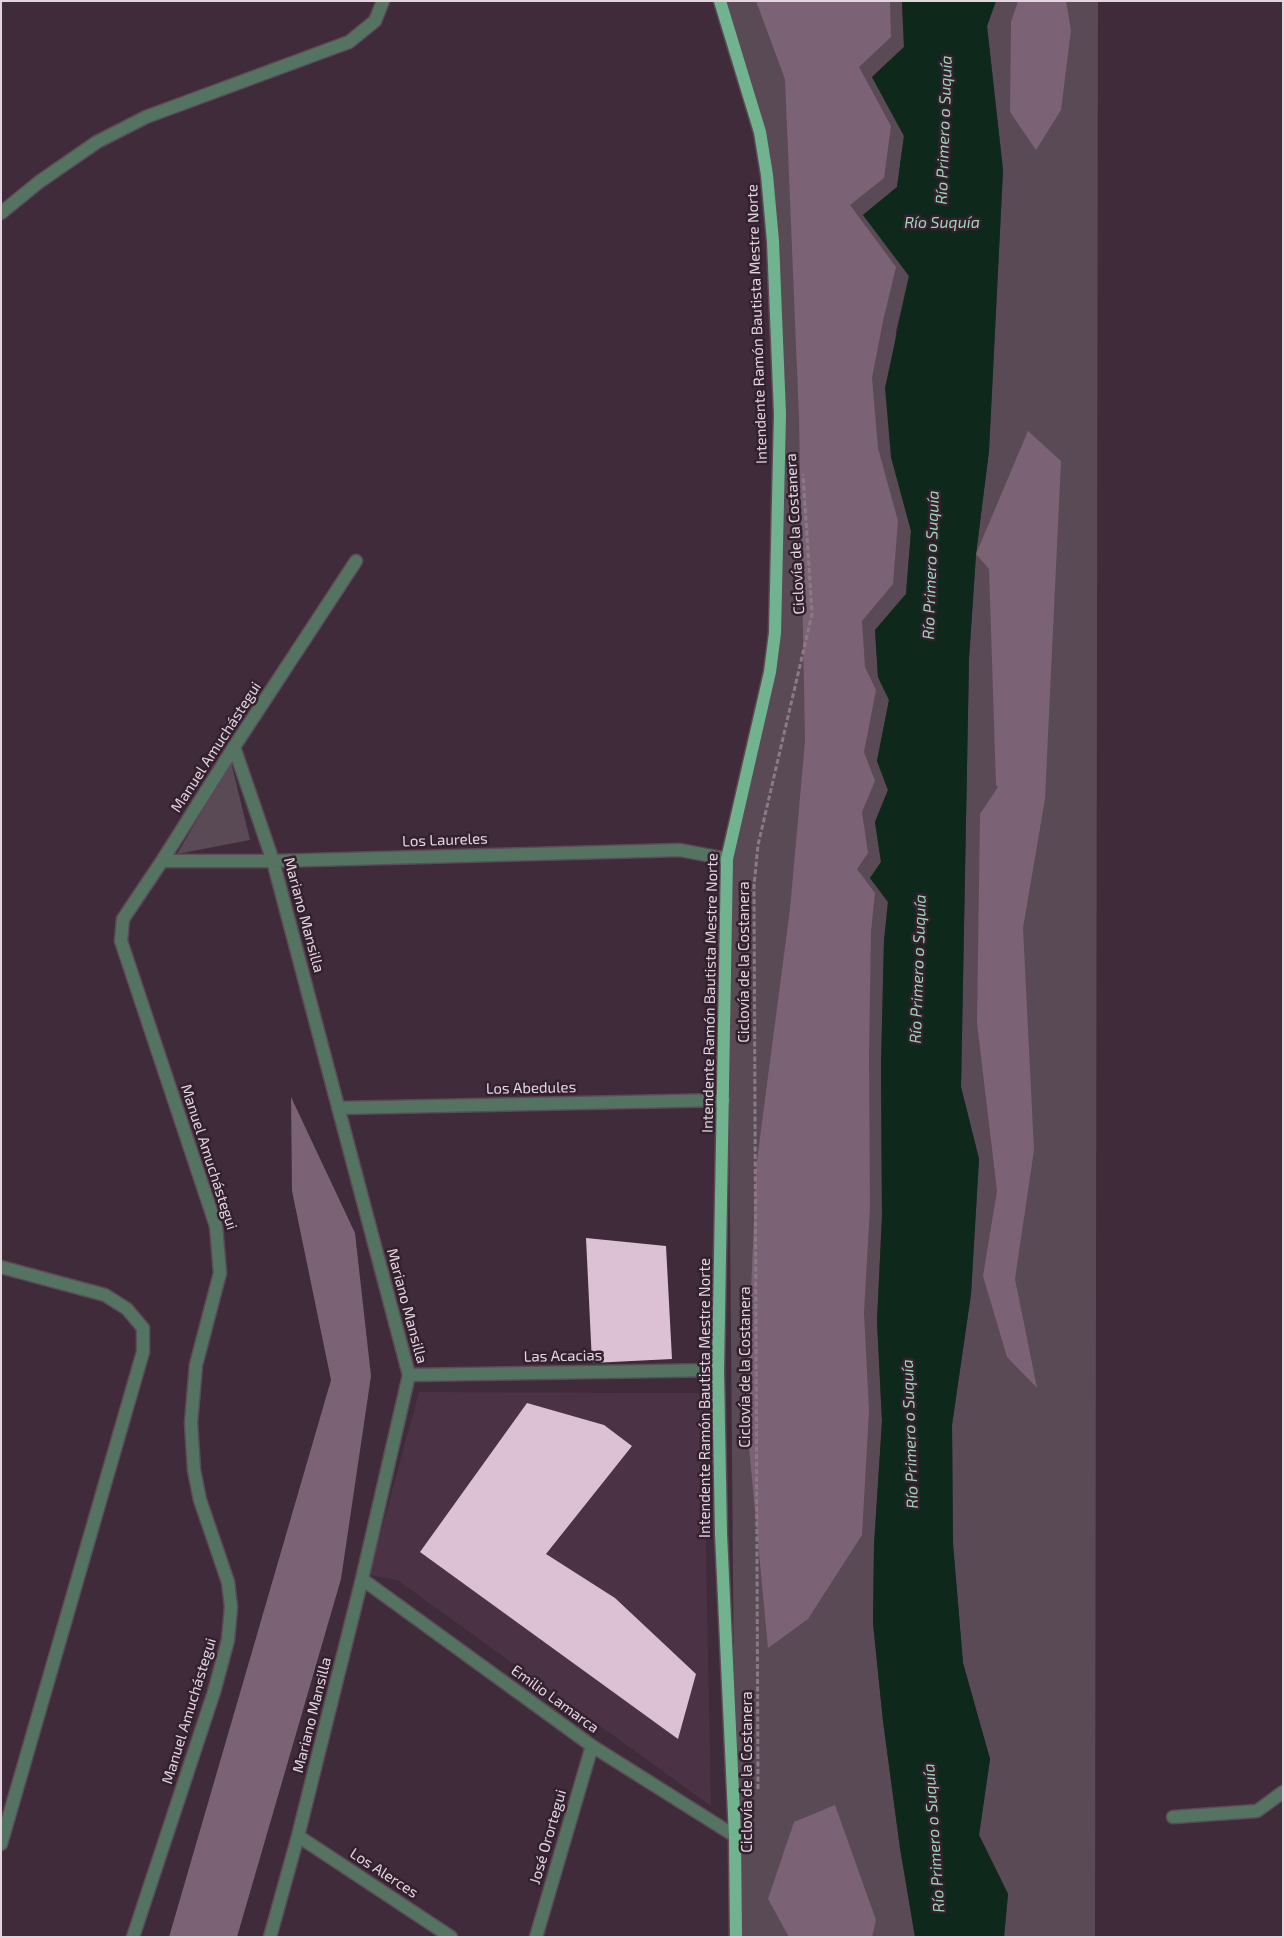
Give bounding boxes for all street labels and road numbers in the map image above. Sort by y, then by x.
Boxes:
street label: Intendente Ramón Bautista Mestre Norte [743,184,771,464]
street label: Ciclovía de la Costanera [782,453,808,615]
street label: Manuel Amuchástegui [167,678,265,816]
street label: Los Laureles [402,830,488,850]
street label: Intendente Ramón Bautista Mestre Norte [699,853,721,1133]
street label: Mariano Mansilla [280,855,328,975]
street label: Ciclovía de la Costanera [735,881,753,1043]
street label: Los Abedules [486,1078,576,1098]
street label: Manuel Amuchástegui [177,1082,241,1232]
street label: Mariano Mansilla [383,1246,431,1366]
street label: Intendente Ramón Bautista Mestre Norte [696,1258,714,1538]
street label: Ciclovía de la Costanera [736,1286,754,1448]
street label: Las Acacias [523,1346,603,1366]
street label: Manuel Amuchástegui [158,1636,220,1786]
street label: Mariano Mansilla [289,1655,335,1775]
street label: Emilio Lamarca [508,1661,602,1737]
street label: Ciclovía de la Costanera [738,1691,756,1853]
street label: José Orortegui [526,1788,570,1886]
street label: Los Alerces [347,1844,421,1902]

